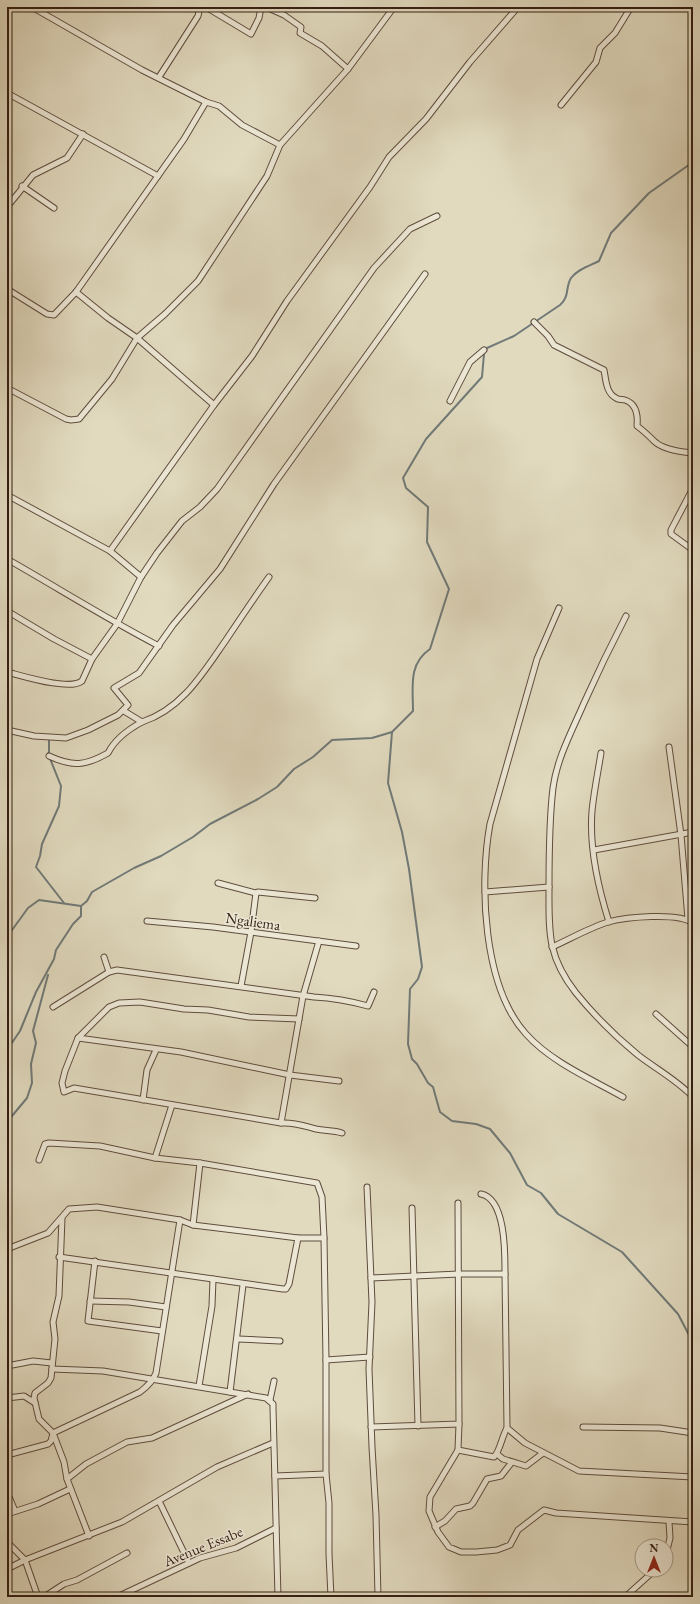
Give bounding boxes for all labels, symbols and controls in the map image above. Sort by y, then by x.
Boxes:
street label: Ngaliema [224,908,282,934]
street label: Avenue Essabe [160,1521,246,1571]
north arrow [634,1538,674,1578]
text: N [650,1541,659,1555]

